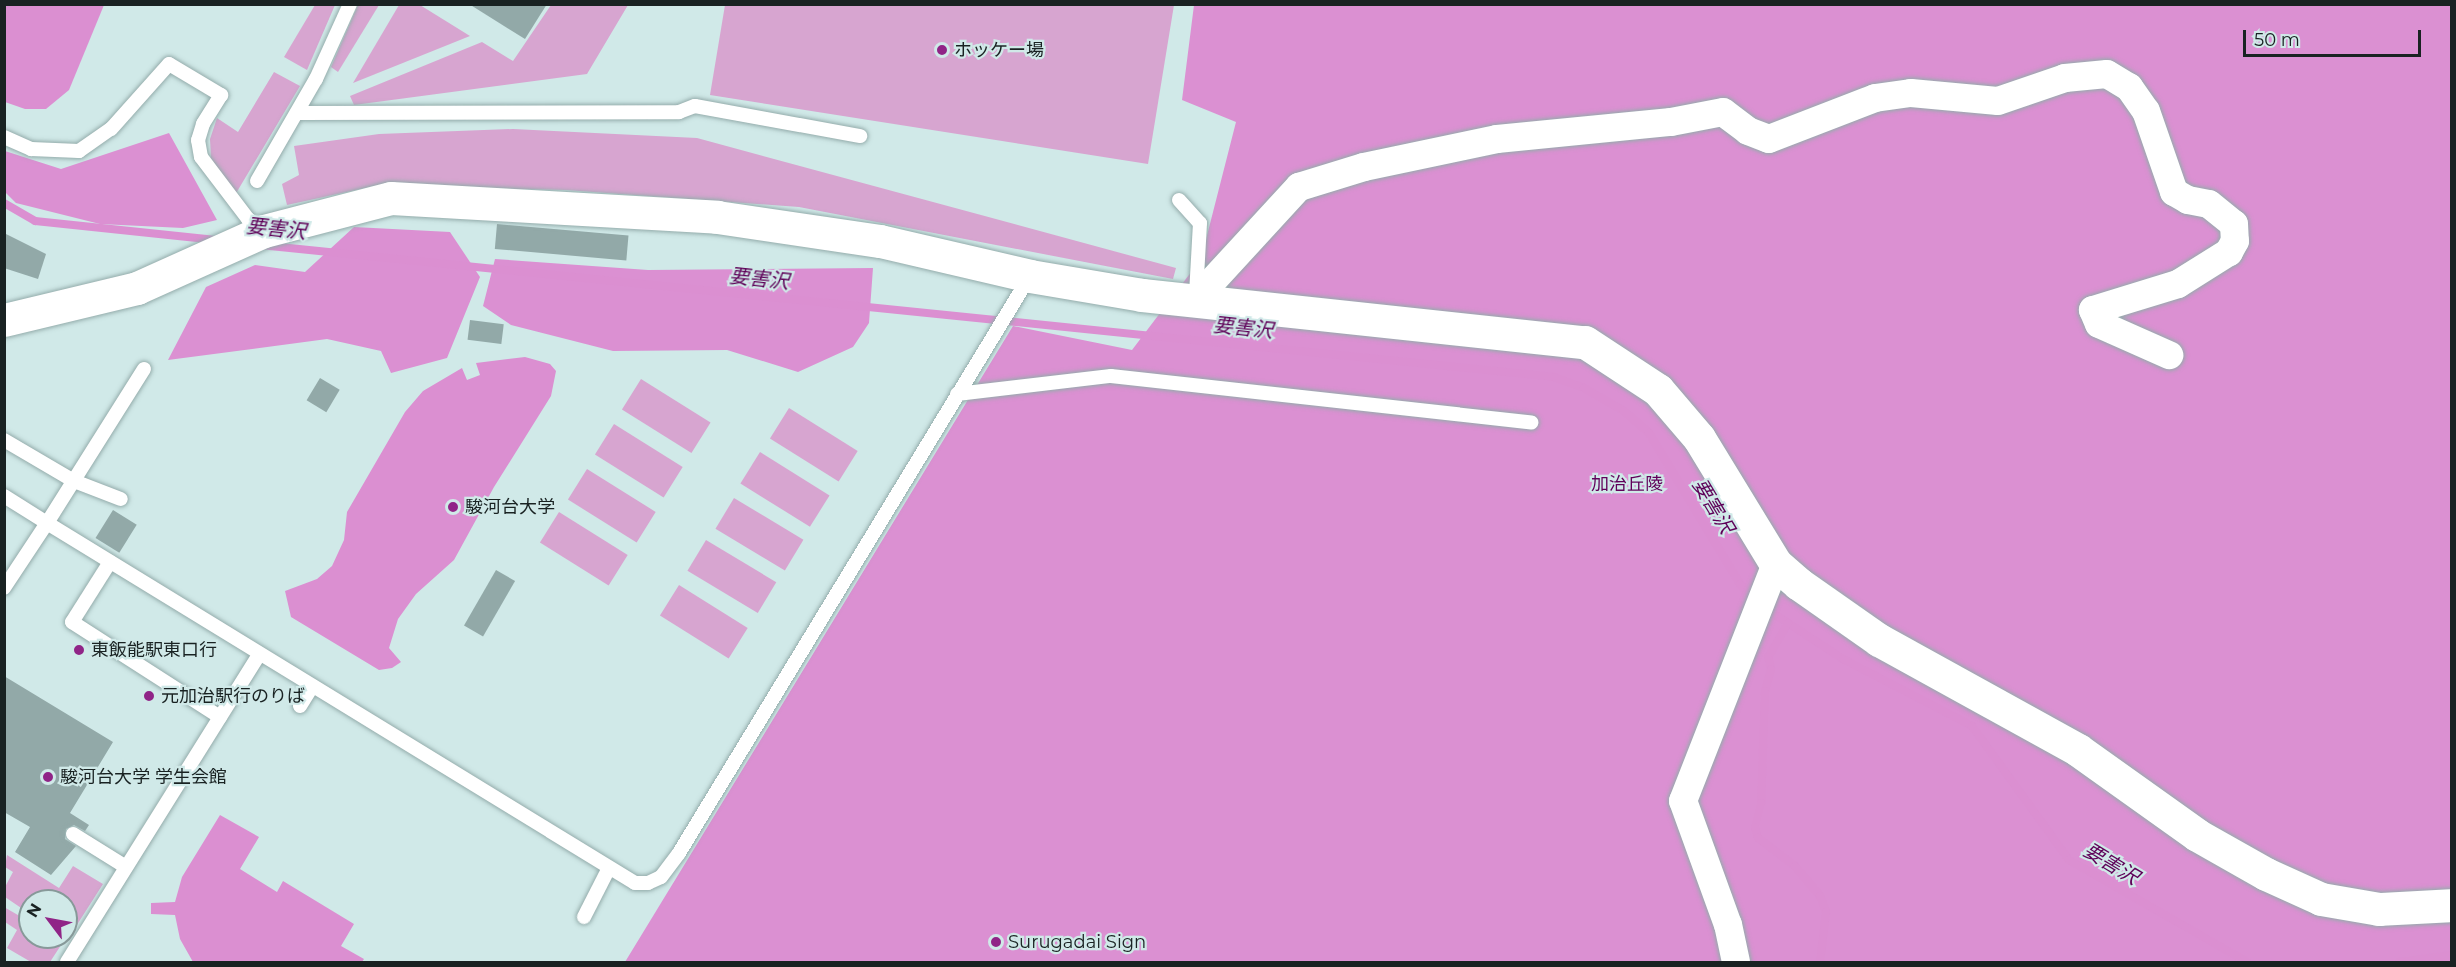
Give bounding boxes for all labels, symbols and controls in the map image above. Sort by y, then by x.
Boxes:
scale bar [2246,18,2424,56]
text: 50 m [2254,29,2300,51]
place label: ホッケー場 [954,39,1044,61]
marker: ホッケー場 [935,43,949,57]
water label: 要害沢 [245,214,307,244]
water label: 要害沢 [728,264,790,294]
water label: 要害沢 [1212,313,1274,343]
park label: 加治丘陵 [1591,473,1663,495]
water label: 要害沢 [1687,474,1739,538]
place label: 駿河台大学 [465,496,555,518]
marker: 駿河台大学 [446,500,460,514]
place label: 東飯能駅東口行 [91,639,217,661]
marker: 東飯能駅東口行 [72,643,86,657]
place label: 元加治駅行のりば [161,685,305,707]
marker: 元加治駅行のりば [142,689,156,703]
place label: 駿河台大学 学生会館 [60,766,227,788]
marker: 駿河台大学 学生会館 [41,770,55,784]
water label: 要害沢 [2079,838,2143,890]
north arrow [18,889,78,949]
text: N [23,900,45,921]
place label: Surugadai Sign [1008,931,1146,953]
marker: Surugadai Sign [989,935,1003,949]

